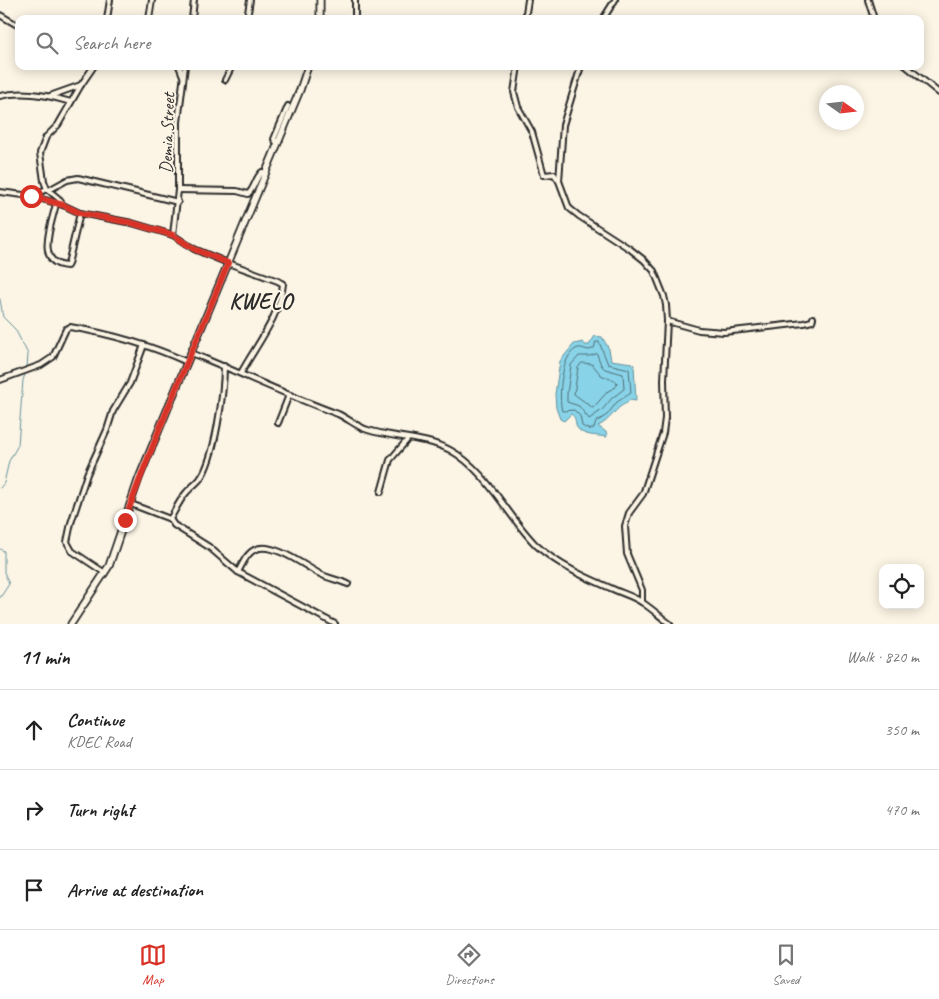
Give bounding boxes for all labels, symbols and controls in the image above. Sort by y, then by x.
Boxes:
search box [15,15,924,70]
icon: search [33,29,61,57]
text: Search here [73,31,150,55]
north arrow [819,85,864,130]
street label: Demia Street [155,90,179,174]
route start [20,185,43,208]
district label: KWELO [229,288,295,316]
route end [114,509,137,532]
map controls [879,564,924,609]
button: locate [879,564,924,609]
text: 11 min [20,644,70,670]
text: Walk · 820 m [847,647,919,667]
text: Continue [67,708,124,732]
icon: ahead [20,716,48,744]
text: 350 m [885,720,919,740]
text: KDEC Road [67,732,131,752]
icon: right [20,796,48,824]
text: Turn right [67,798,134,822]
text: 470 m [885,800,919,820]
icon: arrive [20,876,48,904]
text: Arrive at destination [67,878,203,902]
tab: Map [139,941,167,988]
tab: Directions [445,941,494,988]
tab: Saved [772,941,800,988]

